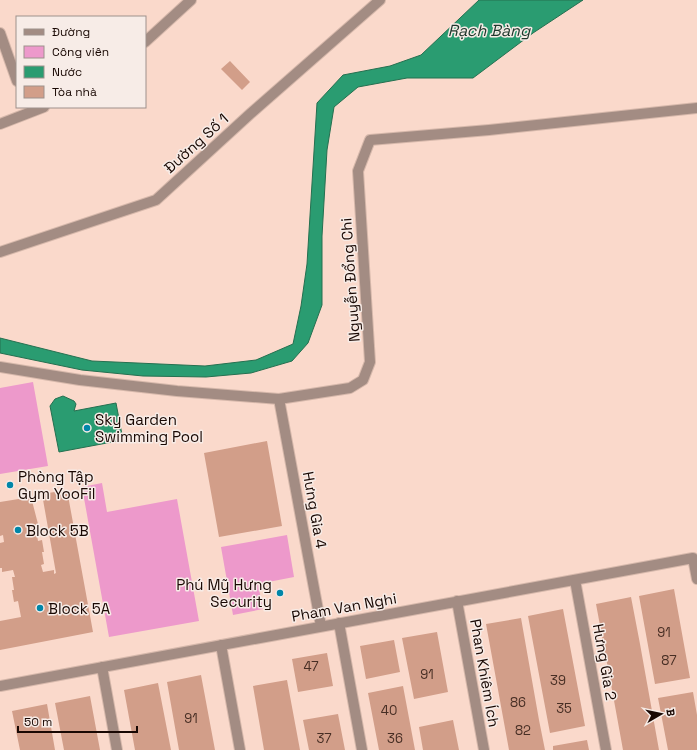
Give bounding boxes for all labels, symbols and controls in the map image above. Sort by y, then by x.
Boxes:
legend [16,16,146,108]
water label: Rạch Bàng [448,20,531,41]
text: Đường [52,24,90,40]
text: Công viên [52,44,109,60]
text: Nước [52,64,82,80]
text: Tòa nhà [52,84,97,100]
street label: Đường Số 1 [160,109,232,177]
street label: Nguyễn Đổng Chi [336,217,364,343]
place label: Sky Garden Swimming Pool [95,410,203,446]
marker: Sky Garden Swimming Pool [82,423,92,433]
place label: Phòng Tập Gym YooFil [18,467,95,503]
street label: Hưng Gia 4 [299,470,331,550]
marker: Phòng Tập Gym YooFil [5,480,15,490]
place label: Block 5B [26,521,89,540]
marker: Block 5B [13,525,23,535]
place label: Phú Mỹ Hưng Security [176,575,272,611]
marker: Phú Mỹ Hưng Security [275,588,285,598]
street label: Pham Van Nghi [290,588,398,626]
place label: Block 5A [48,599,111,618]
marker: Block 5A [35,603,45,613]
street label: Phan Khiêm Ích [466,617,504,729]
street label: Hưng Gia 2 [589,622,621,702]
house number: 91 [657,624,671,641]
house number: 87 [661,652,677,669]
house number: 47 [303,658,319,675]
house number: 91 [420,666,434,683]
house number: 39 [550,672,566,689]
house number: 86 [510,694,526,711]
north arrow [641,694,681,734]
house number: 35 [556,700,572,717]
house number: 40 [381,702,397,719]
scale bar [18,708,137,734]
text: B [663,708,678,717]
house number: 91 [184,710,198,727]
text: 50 m [24,714,52,730]
house number: 82 [515,722,531,739]
house number: 37 [316,730,332,747]
house number: 36 [387,730,403,747]

